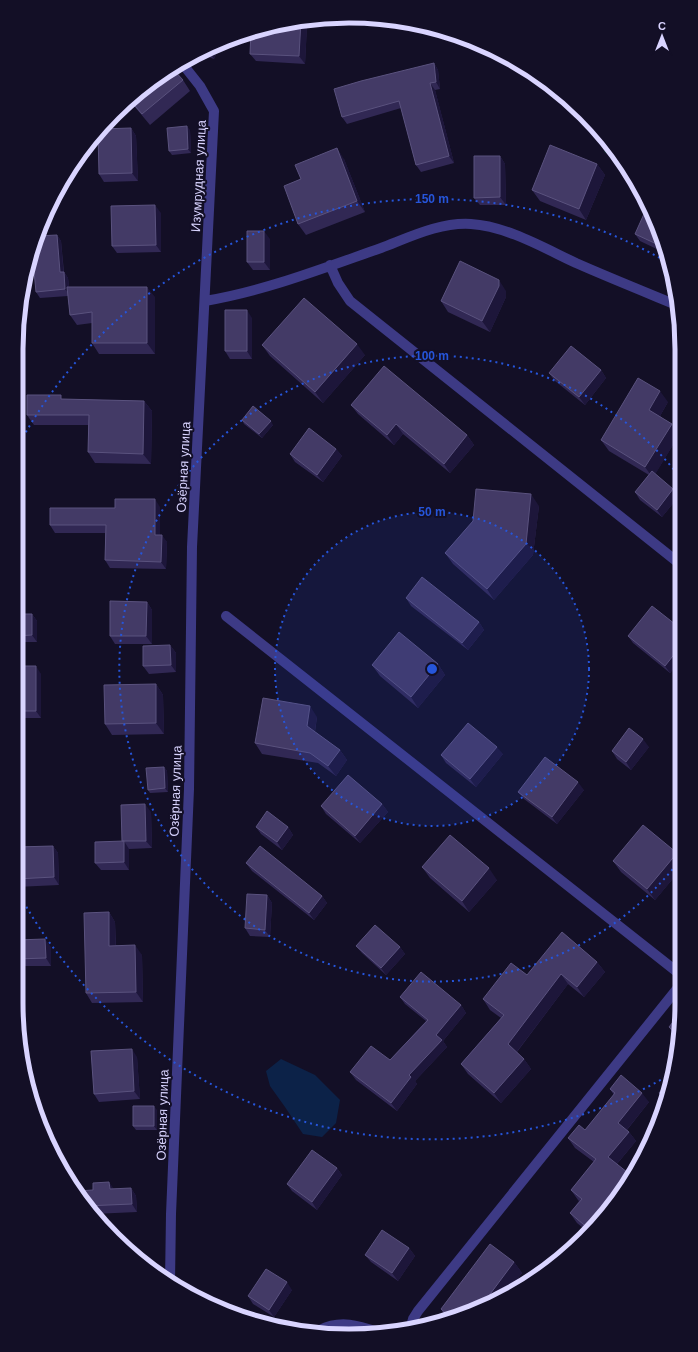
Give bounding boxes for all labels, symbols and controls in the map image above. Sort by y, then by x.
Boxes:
north arrow [642,16,682,56]
text: С [658,20,666,32]
street label: Изумрудная улица [188,119,209,232]
text: 150 m [415,192,449,206]
text: 100 m [415,349,449,363]
street label: Озёрная улица [174,420,193,513]
text: 50 m [418,505,446,519]
centre of rings [425,662,439,676]
street label: Озёрная улица [166,744,185,837]
street label: Озёрная улица [153,1068,172,1161]

